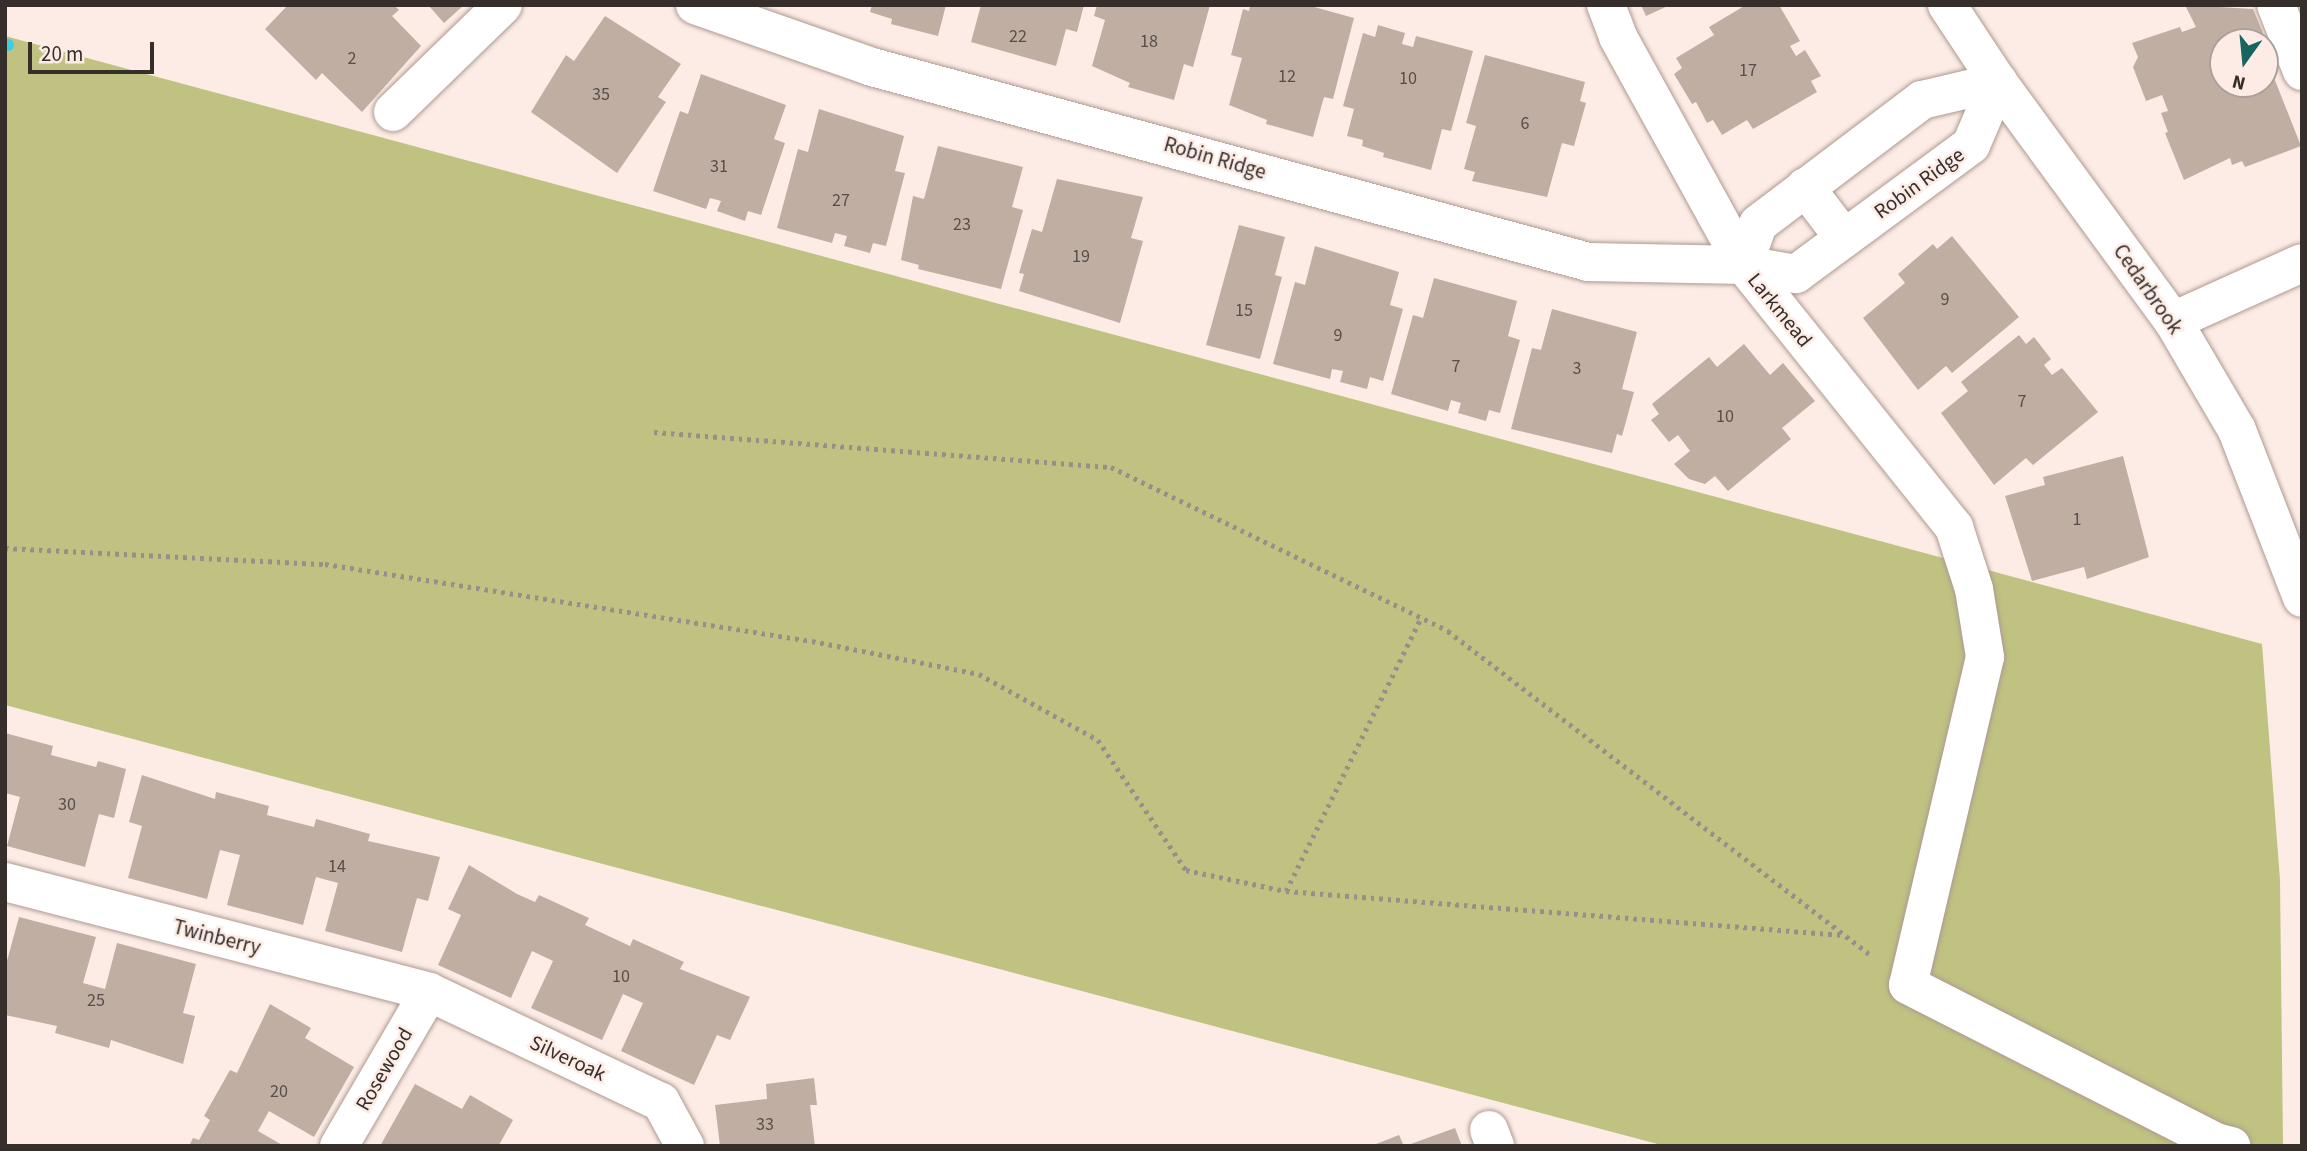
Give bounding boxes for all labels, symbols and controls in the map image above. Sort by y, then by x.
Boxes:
house number: 22 [1009,26,1027,48]
scale bar [32,28,158,72]
north arrow [2209,28,2279,98]
house number: 18 [1140,31,1158,53]
text: 20 m [41,39,83,69]
house number: 2 [348,48,356,70]
house number: 17 [1739,60,1757,82]
house number: 12 [1278,66,1296,88]
text: N [2229,67,2249,97]
house number: 10 [1399,68,1417,90]
house number: 35 [592,84,610,106]
house number: 6 [1521,113,1529,135]
street label: Robin Ridge [1161,131,1269,185]
street label: Robin Ridge [1869,142,1969,224]
house number: 31 [710,156,728,178]
house number: 27 [832,190,850,212]
house number: 23 [953,214,971,236]
street label: Cedarbrook [2108,239,2188,339]
house number: 19 [1072,246,1090,268]
street label: Larkmead [1742,268,1818,352]
house number: 9 [1941,289,1949,311]
house number: 15 [1235,300,1253,322]
house number: 9 [1334,325,1342,347]
house number: 7 [1452,356,1460,378]
house number: 3 [1573,358,1581,380]
house number: 7 [2018,391,2026,413]
house number: 10 [1716,406,1734,428]
house number: 1 [2073,509,2081,531]
house number: 30 [58,794,76,816]
house number: 14 [328,856,346,878]
street label: Twinberry [171,914,263,960]
house number: 10 [612,966,630,988]
house number: 25 [87,990,105,1012]
street label: Rosewood [350,1023,418,1115]
street label: Silveroak [526,1029,610,1087]
house number: 20 [270,1081,288,1103]
house number: 33 [756,1114,774,1136]

